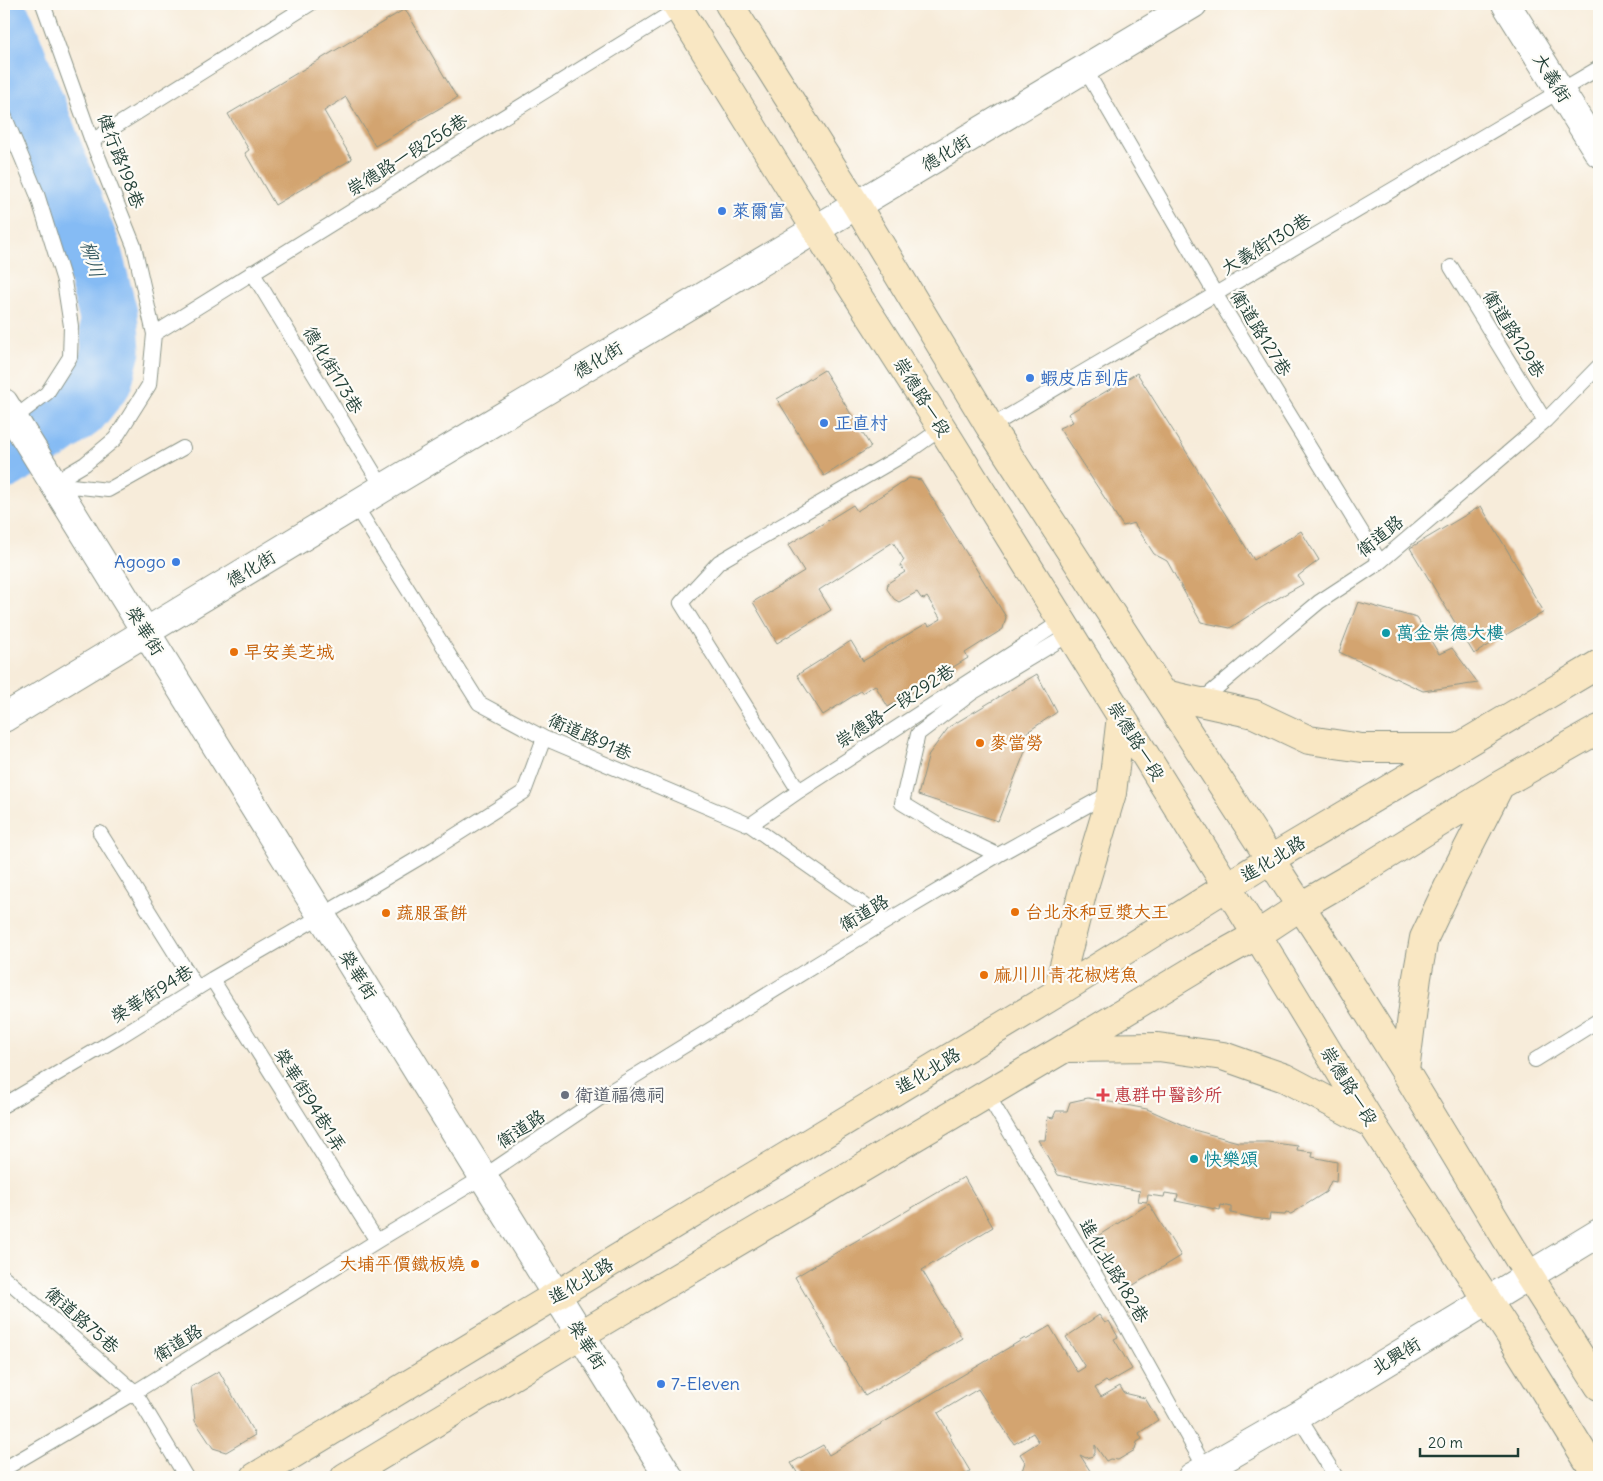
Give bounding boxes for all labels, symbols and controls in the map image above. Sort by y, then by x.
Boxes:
street label: 大義街 [1528,49,1576,107]
street label: 崇德路一段256巷 [342,108,472,201]
street label: 健行路198巷 [93,110,150,212]
street label: 德化街 [917,129,975,176]
place label: 萊爾富 [732,199,786,222]
marker: 萊爾富 [716,205,728,217]
street label: 大義街130巷 [1216,208,1315,279]
water label: 柳川 [76,237,110,282]
street label: 衛道路127巷 [1226,285,1297,380]
street label: 衛道路129巷 [1478,286,1551,382]
street label: 德化街173巷 [298,322,369,418]
street label: 德化街 [569,336,627,383]
street label: 崇德路一段 [889,352,956,441]
place label: 蝦皮店到店 [1040,366,1130,389]
marker: 蝦皮店到店 [1024,372,1036,384]
place label: 正直村 [834,411,888,434]
marker: 正直村 [818,417,830,429]
street label: 衛道路 [1351,510,1408,562]
street label: 德化街 [222,545,280,592]
place label: Agogo [114,550,166,573]
marker: Agogo [170,556,182,568]
street label: 榮華街 [121,602,169,660]
place label: 萬金崇德大樓 [1396,621,1504,644]
marker: 萬金崇德大樓 [1380,627,1392,639]
place label: 早安美芝城 [244,640,334,663]
marker: 早安美芝城 [228,646,240,658]
street label: 崇德路一段292巷 [831,658,959,753]
street label: 崇德路一段 [1103,696,1170,785]
street label: 衛道路91巷 [545,708,636,765]
place label: 麥當勞 [990,731,1044,754]
marker: 麥當勞 [974,737,986,749]
street label: 進化北路 [1236,830,1310,887]
street label: 衛道路 [835,889,893,936]
place label: 台北永和豆漿大王 [1025,900,1169,923]
place label: 蔬服蛋餅 [396,901,468,924]
marker: 台北永和豆漿大王 [1009,906,1021,918]
marker: 蔬服蛋餅 [380,907,392,919]
street label: 榮華街 [334,946,382,1004]
street label: 榮華街94巷 [106,959,197,1028]
place label: 麻川川青花椒烤魚 [994,963,1138,986]
marker: 麻川川青花椒烤魚 [978,969,990,981]
street label: 崇德路一段 [1316,1041,1383,1130]
street label: 進化北路 [891,1042,965,1099]
street label: 榮華街94巷1弄 [269,1044,351,1156]
place label: 衛道福德祠 [575,1083,665,1106]
place label: 惠群中醫診所 [1114,1083,1222,1106]
marker: 惠群中醫診所 [1096,1088,1110,1102]
marker: 衛道福德祠 [559,1089,571,1101]
street label: 衛道路 [492,1104,550,1153]
place label: 快樂頌 [1204,1147,1258,1170]
marker: 快樂頌 [1188,1153,1200,1165]
street label: 進化北路182巷 [1074,1215,1155,1327]
place label: 大埔平價鐵板燒 [339,1252,465,1275]
street label: 進化北路 [544,1252,618,1309]
marker: 大埔平價鐵板燒 [469,1258,481,1270]
street label: 衛道路75巷 [40,1281,124,1358]
street label: 榮華街 [563,1316,611,1374]
street label: 衛道路 [149,1319,207,1367]
street label: 北興街 [1367,1332,1425,1379]
place label: 7-Eleven [671,1372,740,1395]
marker: 7-Eleven [655,1378,667,1390]
scale bar [1420,1426,1518,1458]
text: 20 m [1428,1433,1463,1452]

